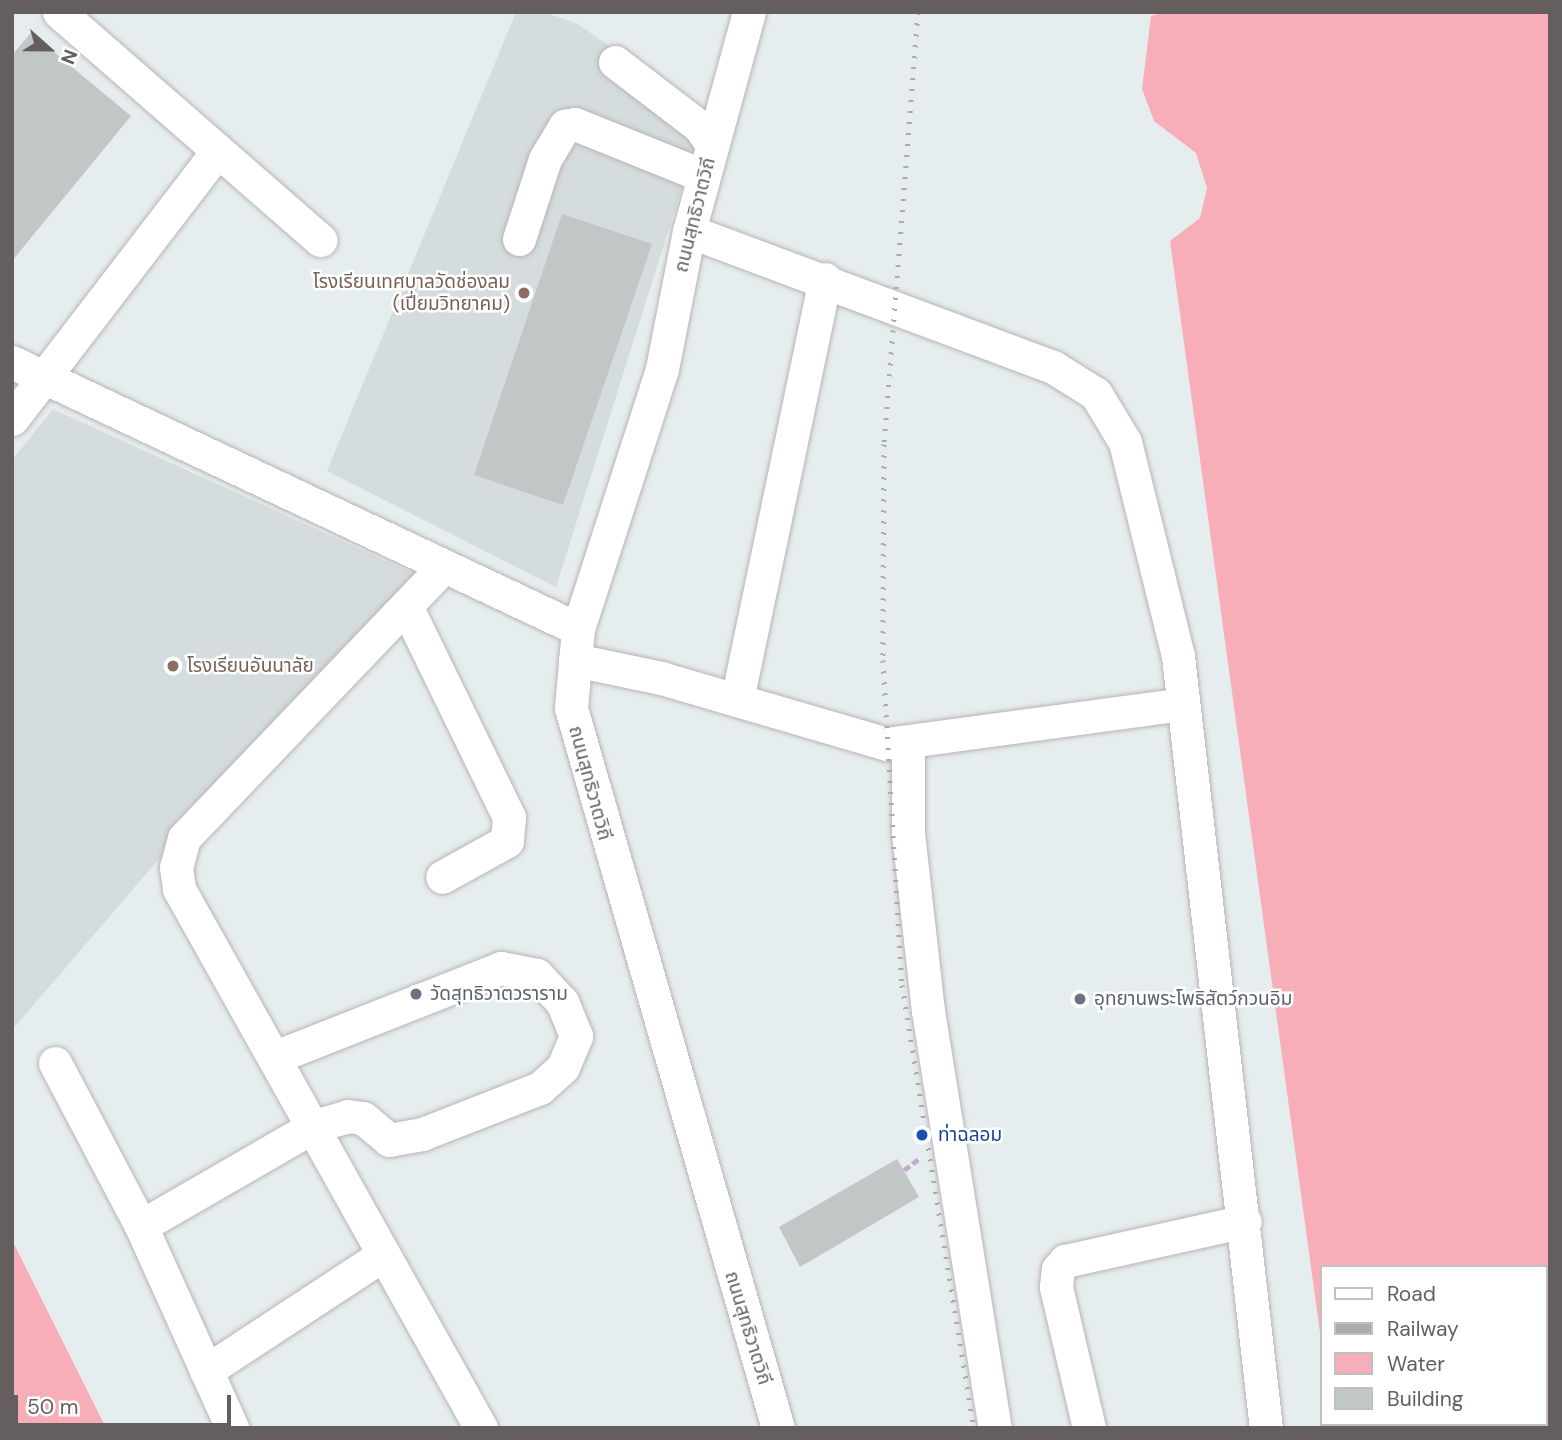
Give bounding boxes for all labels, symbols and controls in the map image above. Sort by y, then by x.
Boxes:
north arrow [14,14,84,84]
text: N [55,46,83,68]
street label: ถนนสุทธิวาตวิถี [670,155,720,275]
place label: โรงเรียนเทศบาลวัดช่องลม (เปี่ยมวิทยาคม) [313,271,510,315]
marker: โรงเรียนเทศบาลวัดช่องลม (เปี่ยมวิทยาคม) [516,285,532,301]
place label: โรงเรียนอันนาลัย [187,655,314,677]
marker: โรงเรียนอันนาลัย [165,658,181,674]
street label: ถนนสุทธิวาตวิถี [564,723,616,843]
place label: วัดสุทธิวาตวราราม [430,983,568,1005]
marker: วัดสุทธิวาตวราราม [408,986,424,1002]
place label: อุทยานพระโพธิสัตว์กวนอิม [1094,988,1292,1010]
marker: อุทยานพระโพธิสัตว์กวนอิม [1072,991,1088,1007]
place label: ท่าฉลอม [938,1124,1002,1146]
marker: ท่าฉลอม [912,1125,932,1145]
legend [1320,1265,1548,1426]
street label: ถนนสุทธิวาตวิถี [720,1269,776,1387]
text: Road [1387,1280,1436,1308]
text: Railway [1387,1315,1459,1343]
text: Water [1387,1350,1445,1378]
scale bar [18,1380,234,1424]
text: Building [1387,1385,1463,1413]
text: 50 m [27,1393,78,1421]

